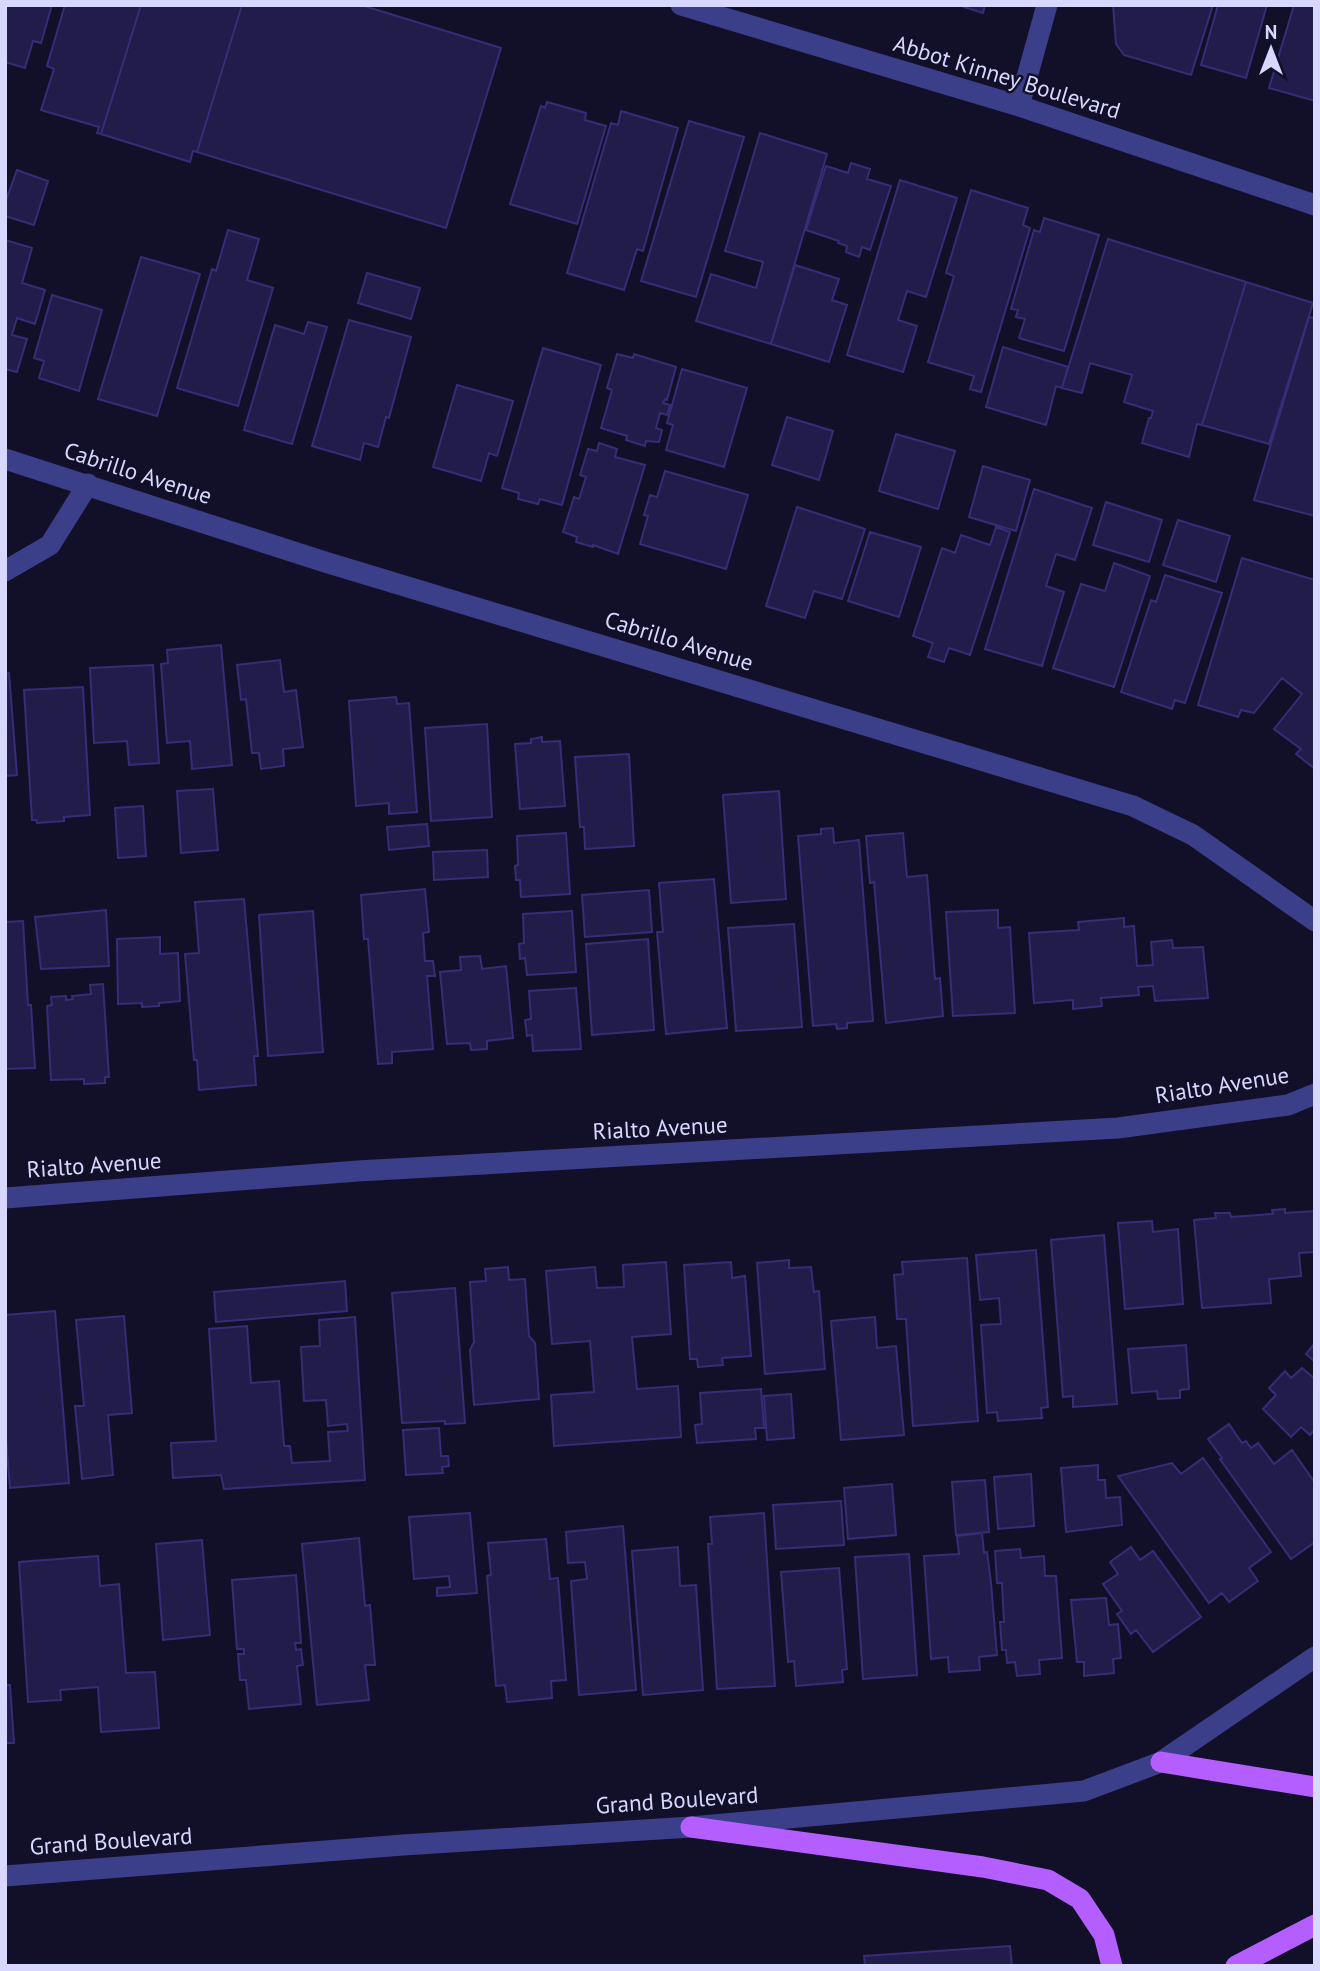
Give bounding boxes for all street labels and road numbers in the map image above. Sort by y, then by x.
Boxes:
street label: Abbot Kinney Boulevard [890,28,1124,125]
street label: Cabrillo Avenue [61,435,216,510]
street label: Cabrillo Avenue [601,604,757,677]
street label: Rialto Avenue [1153,1060,1291,1109]
street label: Rialto Avenue [592,1109,728,1146]
street label: Rialto Avenue [26,1145,162,1184]
street label: Grand Boulevard [595,1779,759,1820]
street label: Grand Boulevard [29,1820,193,1861]

